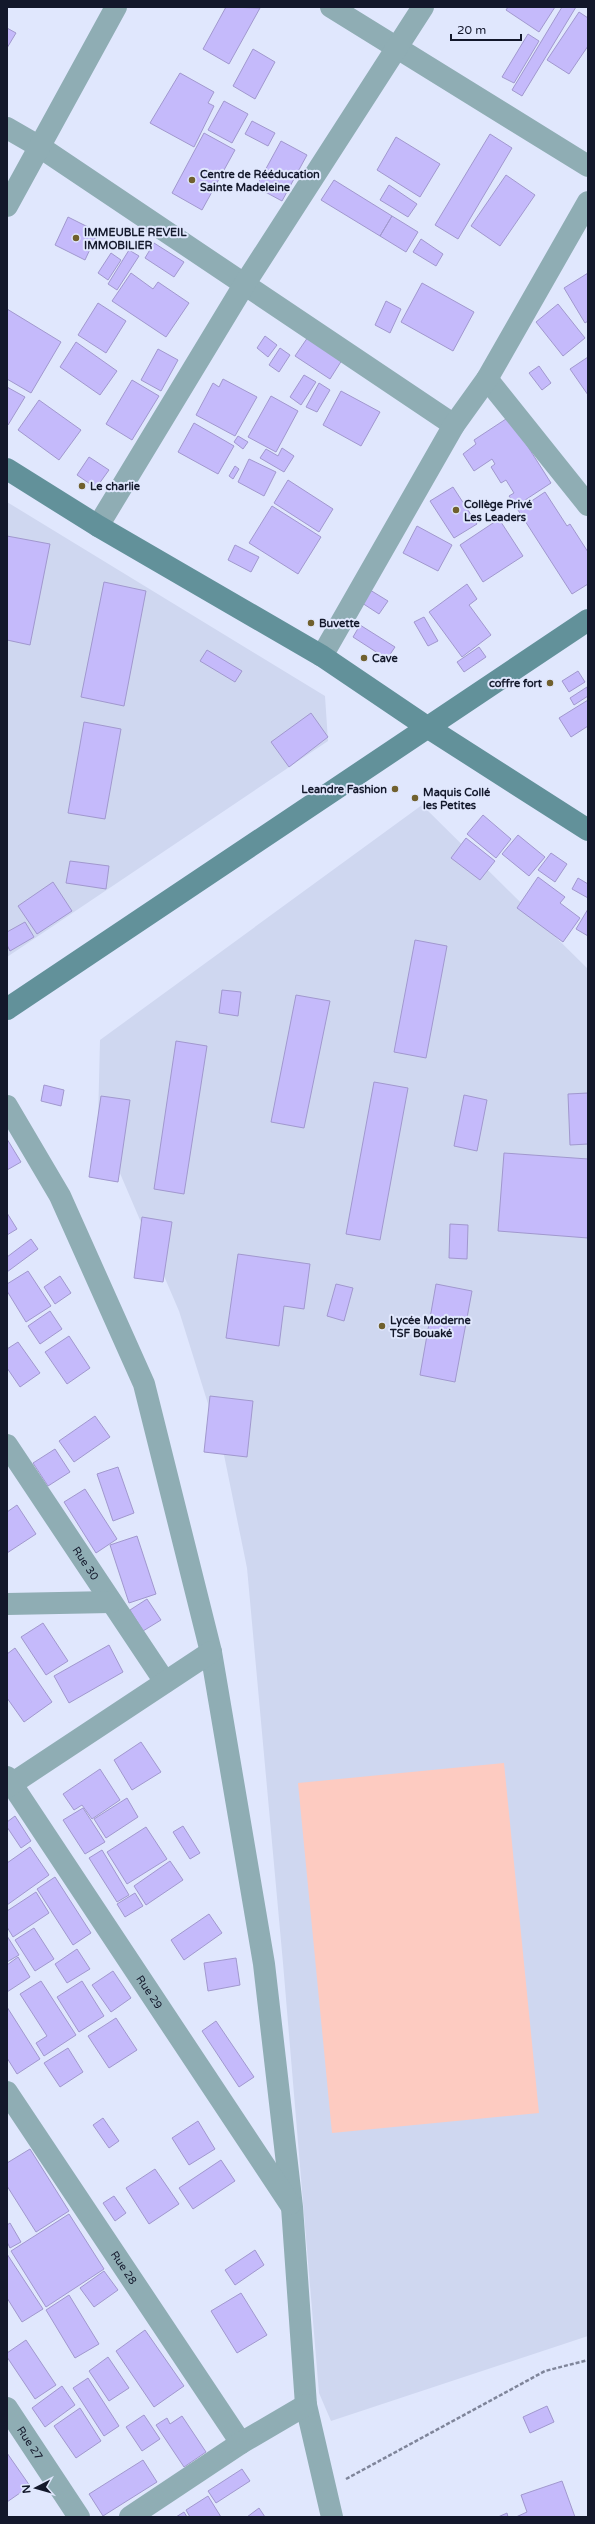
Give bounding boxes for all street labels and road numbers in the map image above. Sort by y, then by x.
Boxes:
street label: Rue 30 [70,1544,101,1583]
street label: Rue 29 [133,1973,165,2012]
street label: Rue 28 [108,2249,139,2287]
street label: Rue 27 [14,2424,46,2463]

